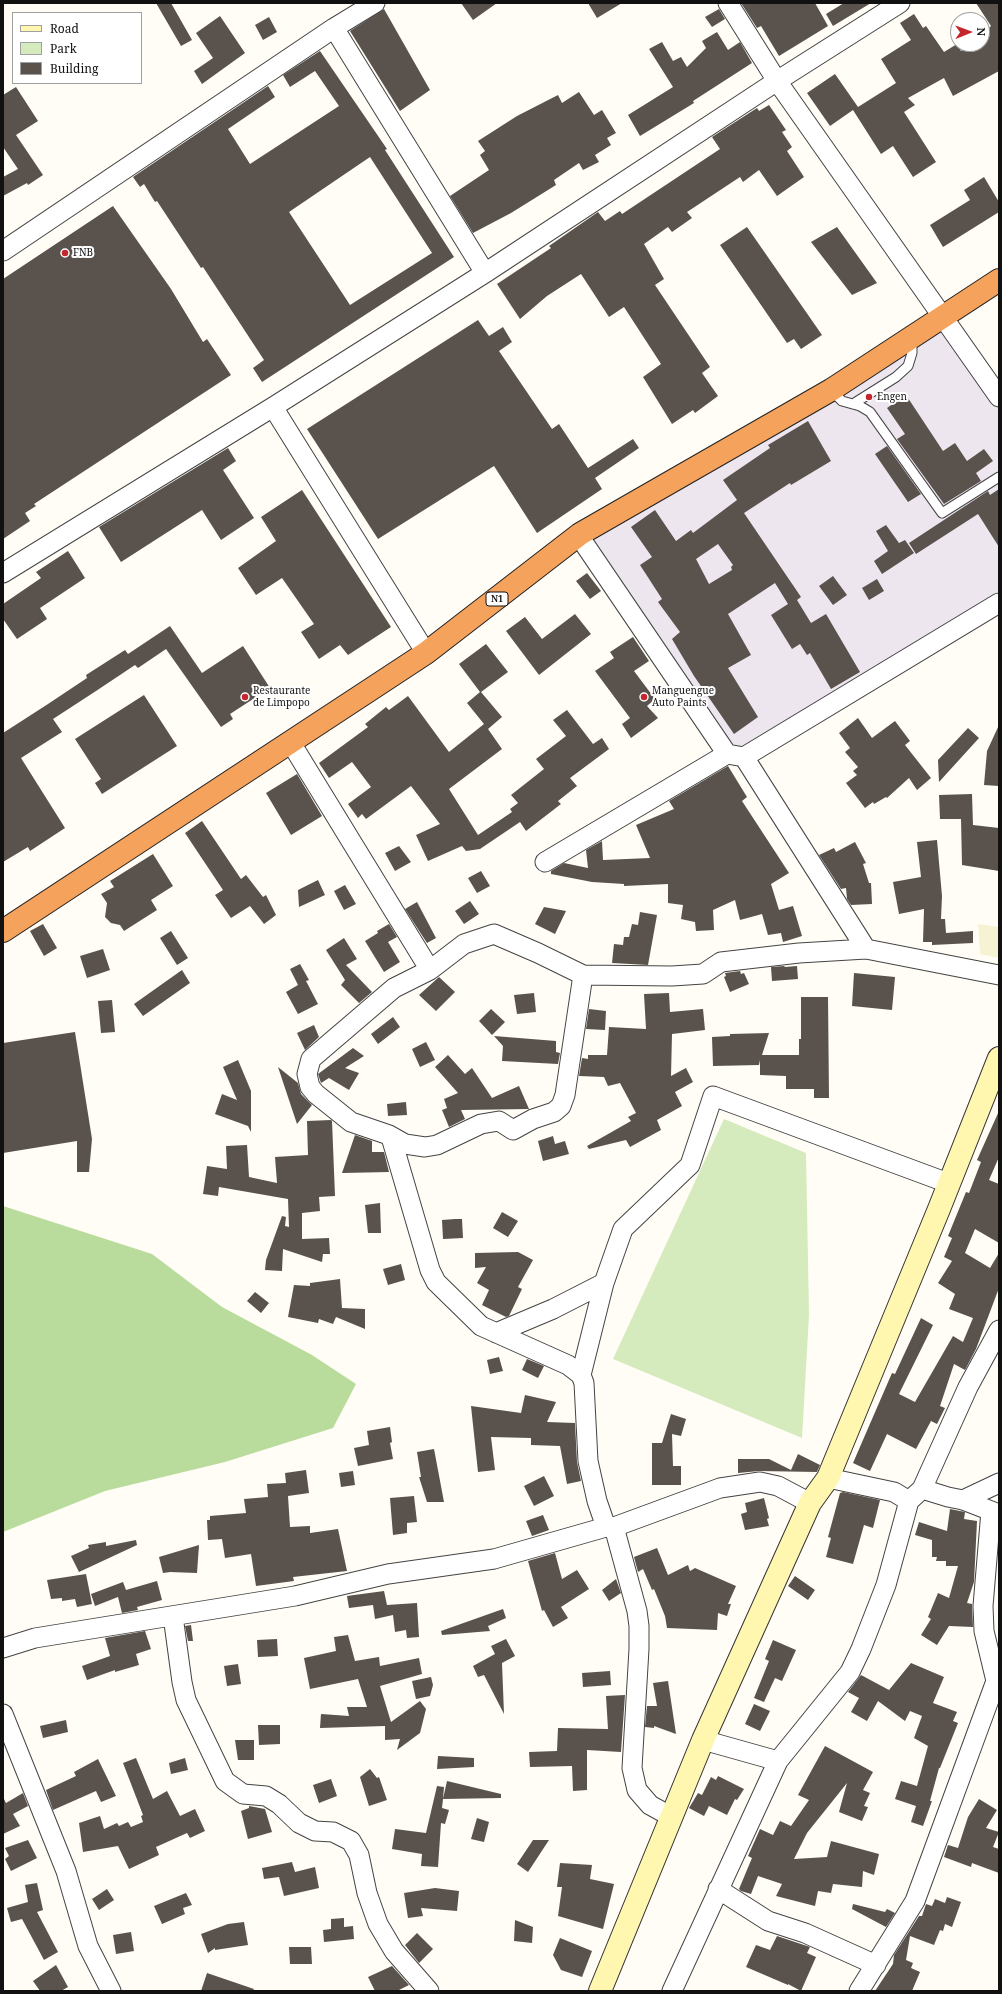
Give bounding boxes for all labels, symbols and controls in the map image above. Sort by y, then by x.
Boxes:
legend [12,12,142,84]
north arrow [950,12,990,52]
text: Road [50,20,79,37]
text: N [974,27,989,36]
text: Park [50,40,77,57]
text: Building [50,60,98,77]
place label: FNB [73,247,93,259]
marker: FNB [60,248,70,258]
place label: Engen [877,391,907,403]
marker: Engen [864,392,874,402]
road number: N1 [486,592,508,606]
place label: Restaurante de Limpopo [253,685,310,708]
place label: Manguengue Auto Paints [652,685,714,708]
marker: Restaurante de Limpopo [240,692,250,702]
marker: Manguengue Auto Paints [639,692,649,702]

